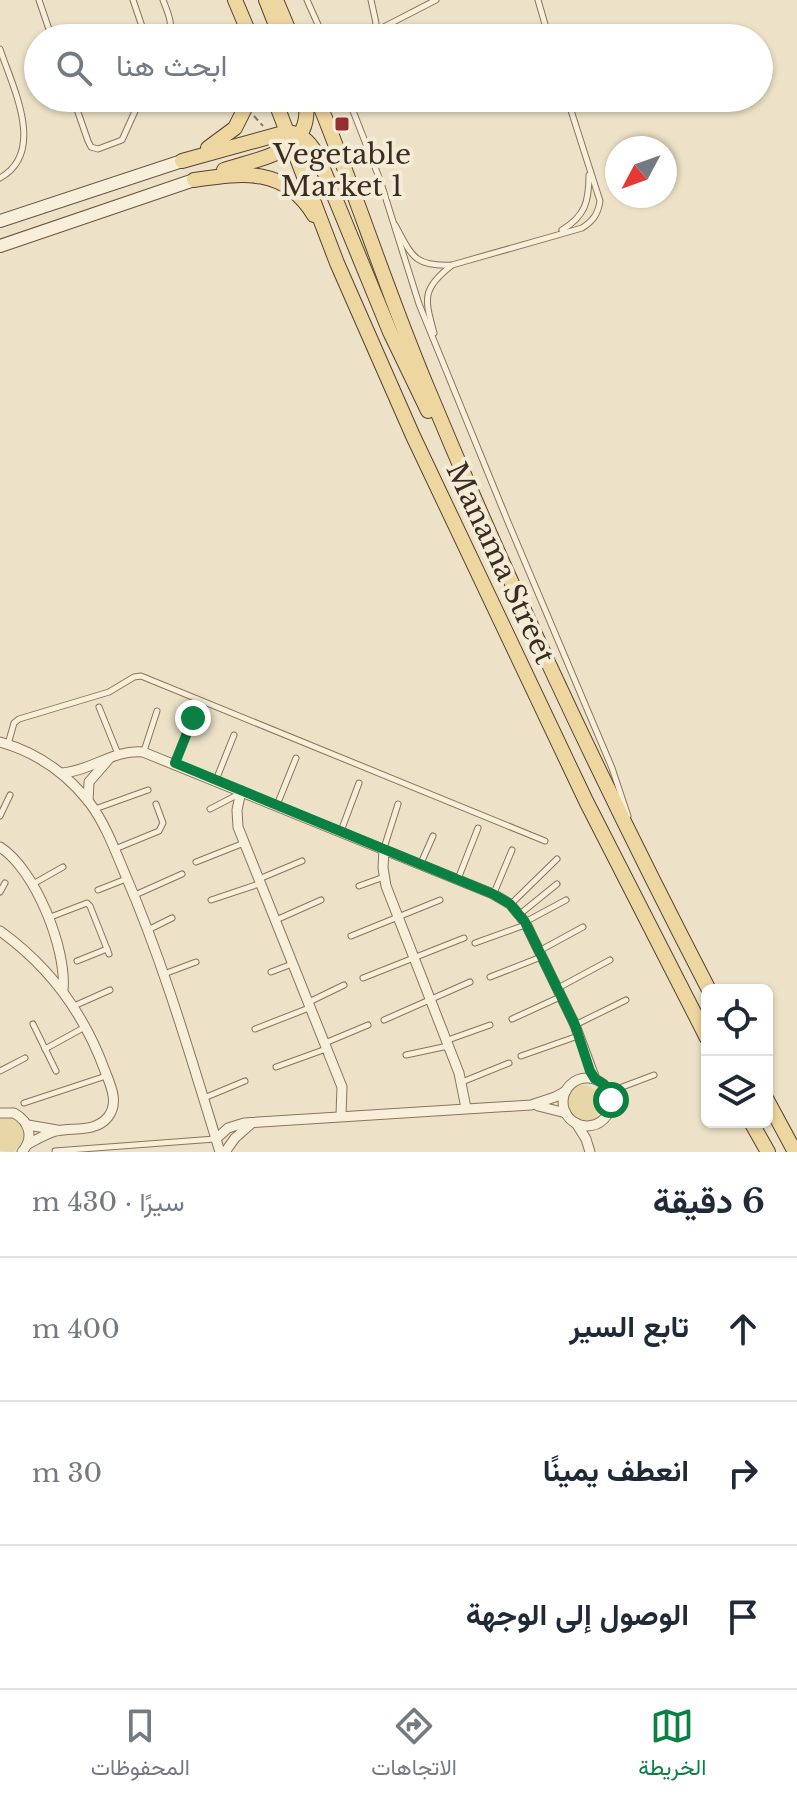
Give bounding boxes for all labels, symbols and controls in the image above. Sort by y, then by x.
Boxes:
search box [24,24,773,112]
icon: search [52,46,96,90]
text: ابحث هنا [116,47,228,84]
marker: Vegetable Market 1 [333,115,351,133]
north arrow [605,136,677,208]
place label: Vegetable Market 1 [272,137,411,204]
street label: Manama Street [439,457,563,670]
route end [175,700,211,736]
map controls [701,984,773,1128]
button: locate [701,984,773,1056]
button: layers [701,1056,773,1128]
route start [593,1082,629,1118]
text: 6 دقيقة [653,1180,765,1222]
text: سيرًا · 430 m [32,1186,185,1218]
icon: ahead [721,1307,765,1351]
text: تابع السير [569,1308,689,1345]
text: 400 m [32,1313,120,1345]
icon: right [721,1451,765,1495]
text: انعطف يمينًا [543,1452,689,1489]
text: 30 m [32,1457,102,1489]
icon: arrive [721,1595,765,1639]
text: الوصول إلى الوجهة [466,1596,689,1633]
tab: المحفوظات [91,1704,190,1787]
tab: الاتجاهات [371,1704,457,1787]
tab: الخريطة [638,1704,706,1787]

